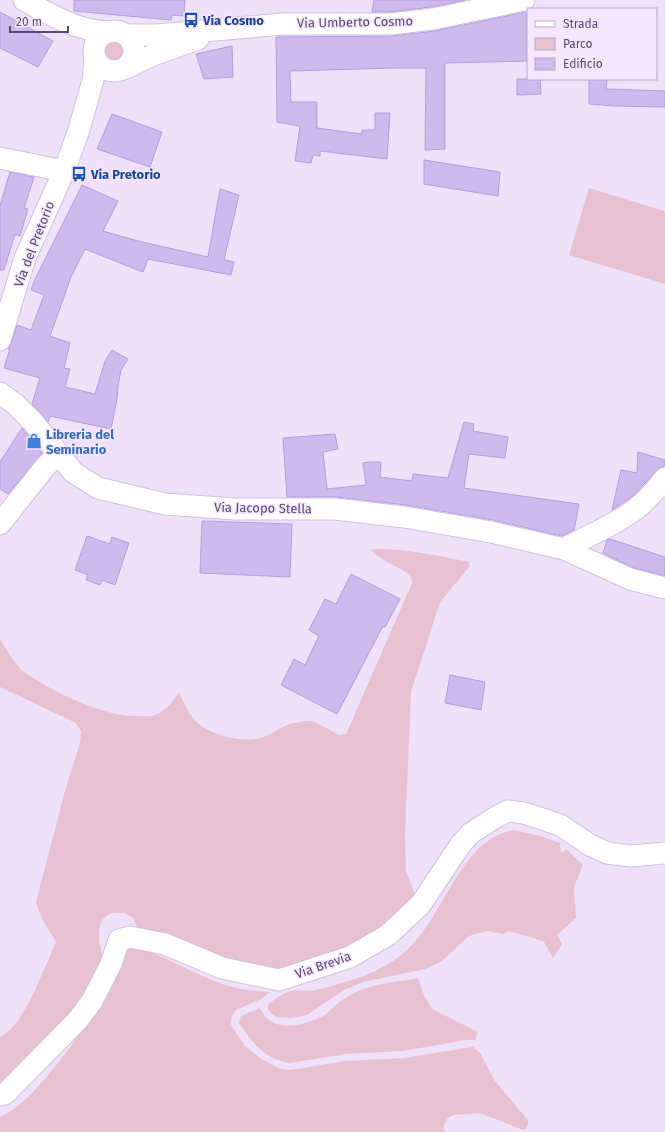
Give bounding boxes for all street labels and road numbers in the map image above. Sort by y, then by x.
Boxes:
street label: Via Umberto Cosmo [297,13,413,31]
street label: Via del Pretorio [11,199,57,289]
street label: Via Jacopo Stella [214,500,312,516]
street label: Via Brevia [293,948,353,982]

